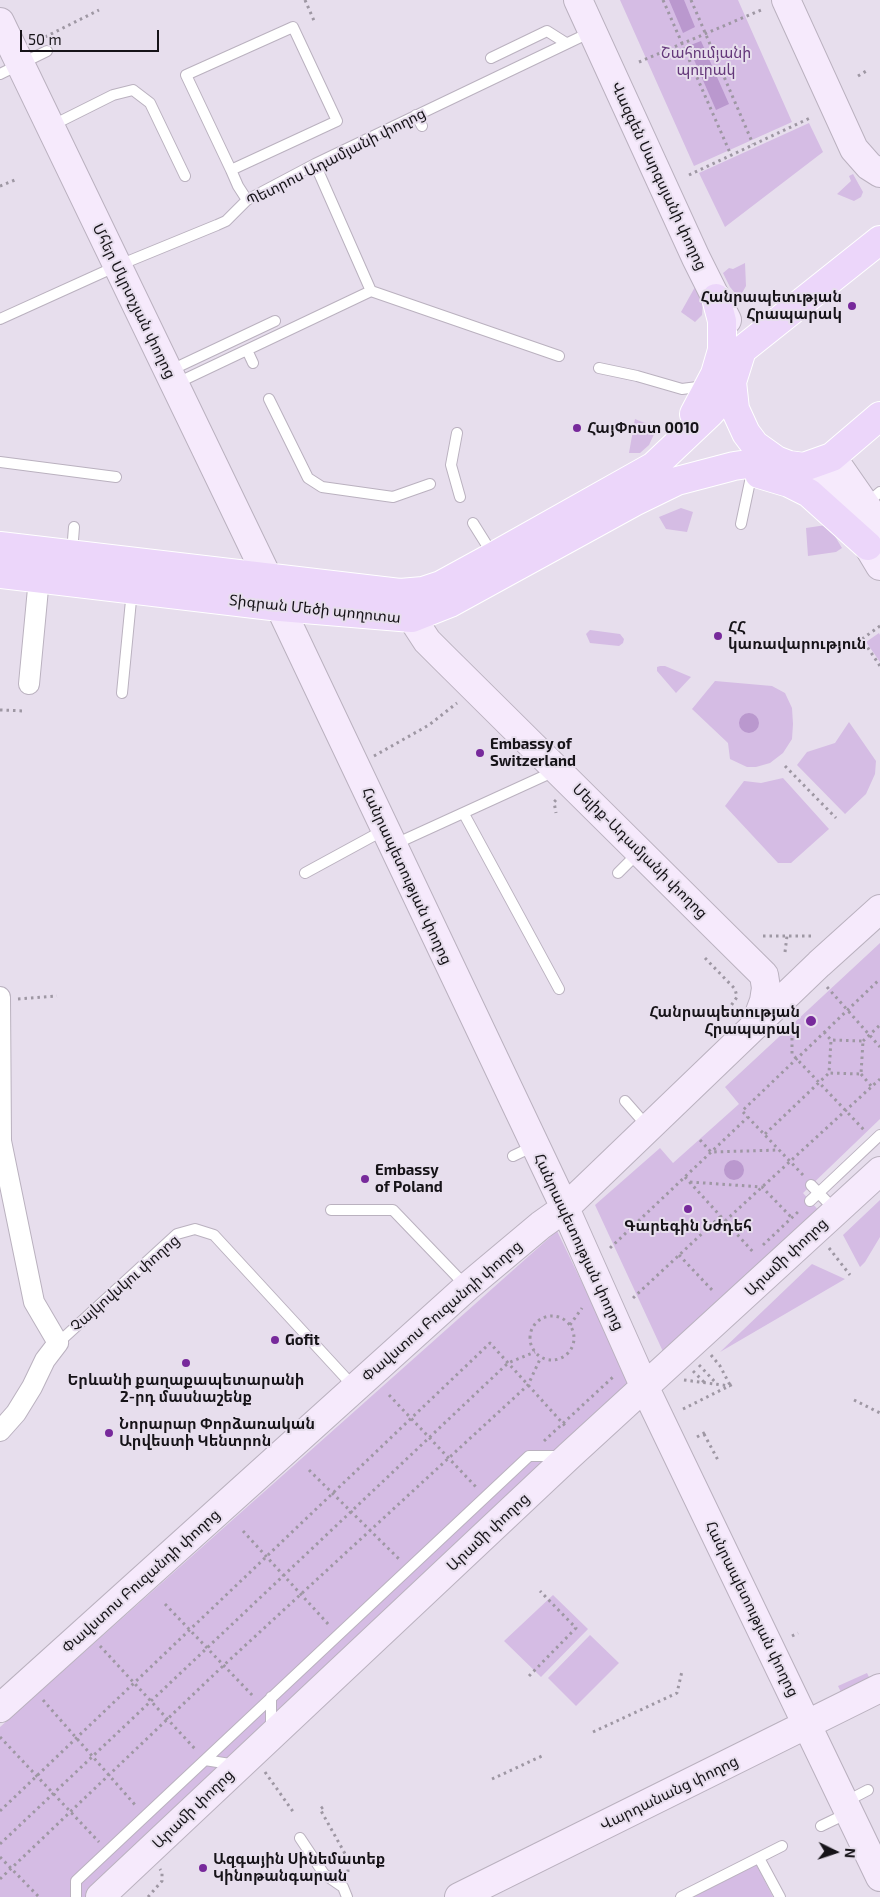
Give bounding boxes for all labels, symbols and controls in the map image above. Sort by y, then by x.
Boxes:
scale bar [22,20,161,52]
text: 50 m [28,30,62,48]
park label: Շահումյանի պուրակ [661,44,751,79]
street label: Վազգեն Սարգսյանի փողոց [607,79,711,273]
street label: Պետրոս Ադամյանի փողոց [243,104,429,210]
street label: Մհեր Մկրտչյան փողոց [89,221,179,381]
place label: Հանրապետւթյան Հրապարակ [700,288,842,323]
marker: Հանրապետւթյան Հրապարակ [846,300,858,312]
place label: ՀայՓոստ 0010 [587,419,699,437]
marker: ՀայՓոստ 0010 [571,422,583,434]
street label: Տիգրան Մեծի պողոտա [228,591,402,627]
place label: ՀՀ կառավարություն [728,618,866,653]
marker: ՀՀ կառավարություն [712,630,724,642]
place label: Embassy of Switzerland [490,735,576,770]
marker: Embassy of Switzerland [474,747,486,759]
street label: Մելիք-Ադամյանի փողոց [569,780,711,922]
street label: Հանրապետության փողոց [358,785,456,967]
place label: Հանրապետության Հրապարակ [649,1003,800,1038]
marker: Հանրապետության Հրապարակ [804,1014,818,1028]
street label: Հանրապետության փողոց [530,1151,628,1333]
place label: Embassy of Poland [375,1161,443,1196]
marker: Embassy of Poland [359,1173,371,1185]
marker: Գարեգին Նժդեհ [682,1203,694,1215]
street label: Արամի փողոց [741,1214,831,1300]
place label: Գարեգին Նժդեհ [624,1217,752,1235]
street label: Չայկովսկու փողոց [67,1231,183,1335]
street label: Փավստոս Բուզանդի փողոց [358,1237,526,1385]
place label: Gofit [285,1331,320,1349]
marker: Gofit [269,1334,281,1346]
marker: Երևանի քաղաքապետարանի 2-րդ մասնաշենք [180,1357,192,1369]
place label: Երևանի քաղաքապետարանի 2-րդ մասնաշենք [68,1371,304,1406]
place label: Նորարար Փորձառական Արվեստի Կենտրոն [119,1415,315,1450]
marker: Նորարար Փորձառական Արվեստի Կենտրոն [103,1427,115,1439]
street label: Արամի փողոց [443,1489,533,1575]
street label: Փավստոս Բուզանդի փողոց [58,1505,224,1657]
street label: Հանրապետության փողոց [702,1518,802,1700]
street label: Վարդանանց փողոց [597,1752,741,1834]
street label: Արամի փողոց [149,1766,237,1852]
north arrow [810,1827,860,1877]
text: N [842,1847,859,1859]
place label: Ազգային Սինեմատեք Կինոթանգարան [213,1850,385,1885]
marker: Ազգային Սինեմատեք Կինոթանգարան [197,1862,209,1874]

